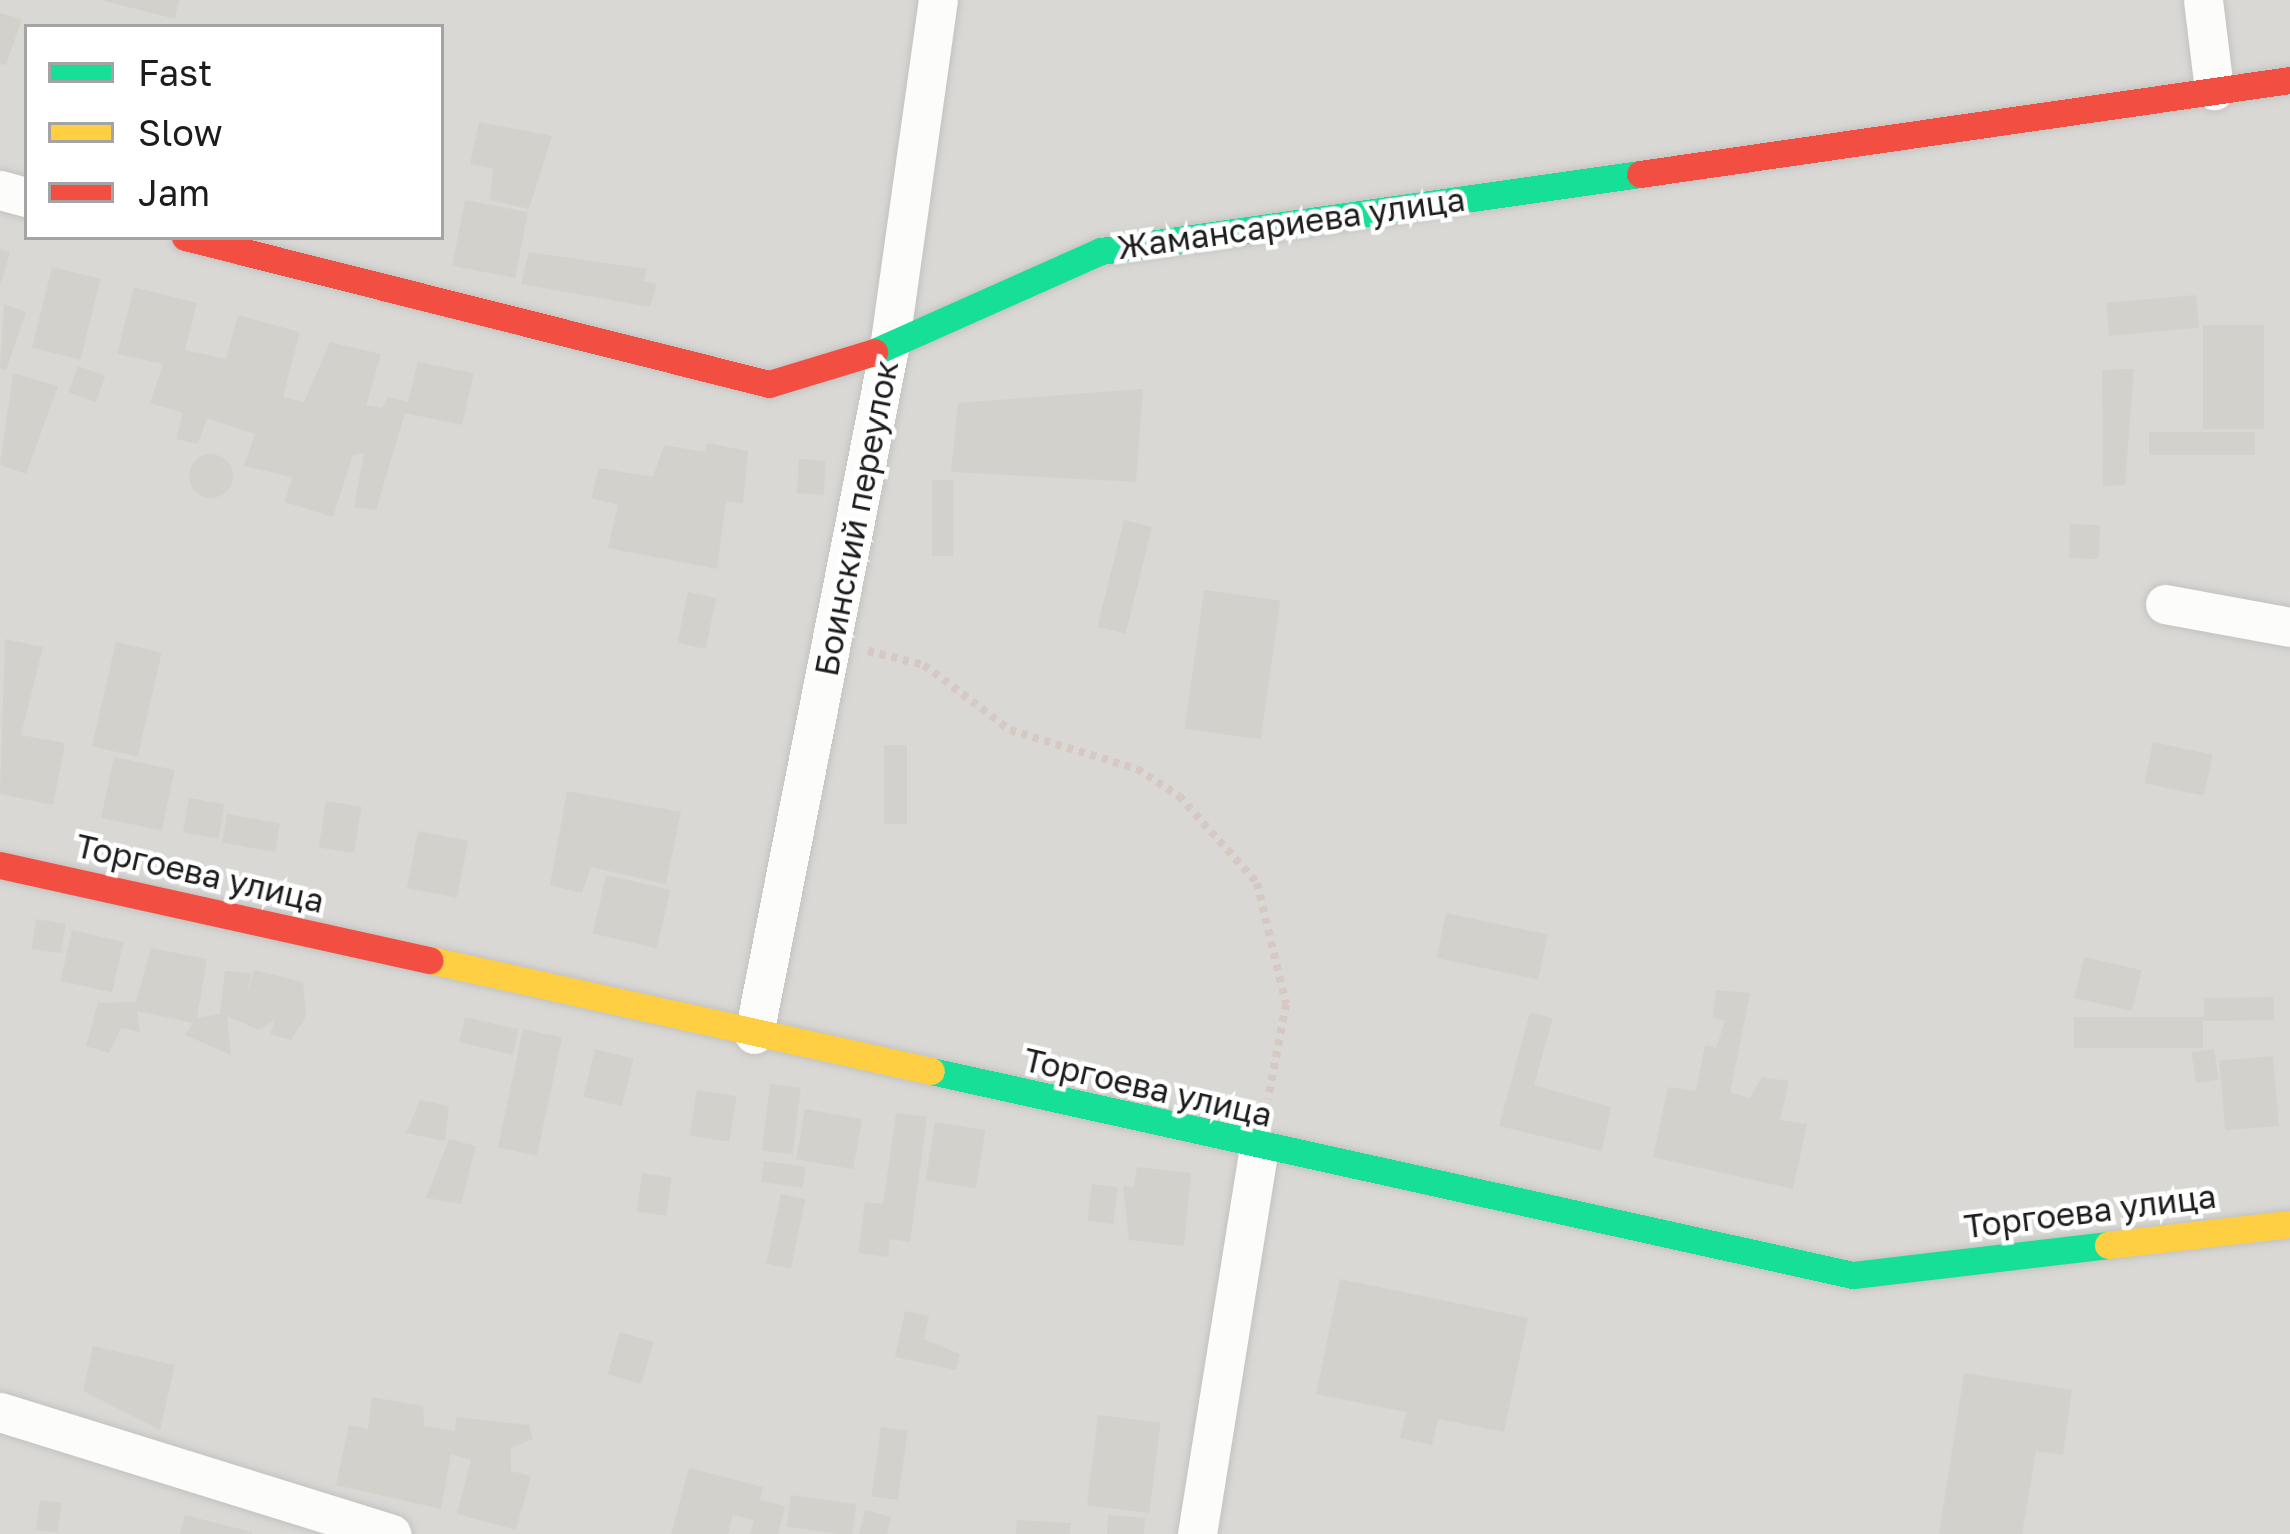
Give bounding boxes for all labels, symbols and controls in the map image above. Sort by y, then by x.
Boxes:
legend [24,24,444,240]
text: Fast [138,51,213,94]
text: Slow [138,111,223,154]
text: Jam [138,171,210,214]
street label: Жамансариева улица [1114,179,1468,267]
street label: Боинский переулок [806,357,906,679]
street label: Торгоева улица [72,825,328,921]
street label: Торгоева улица [1020,1039,1276,1135]
street label: Торгоева улица [1962,1176,2218,1246]

